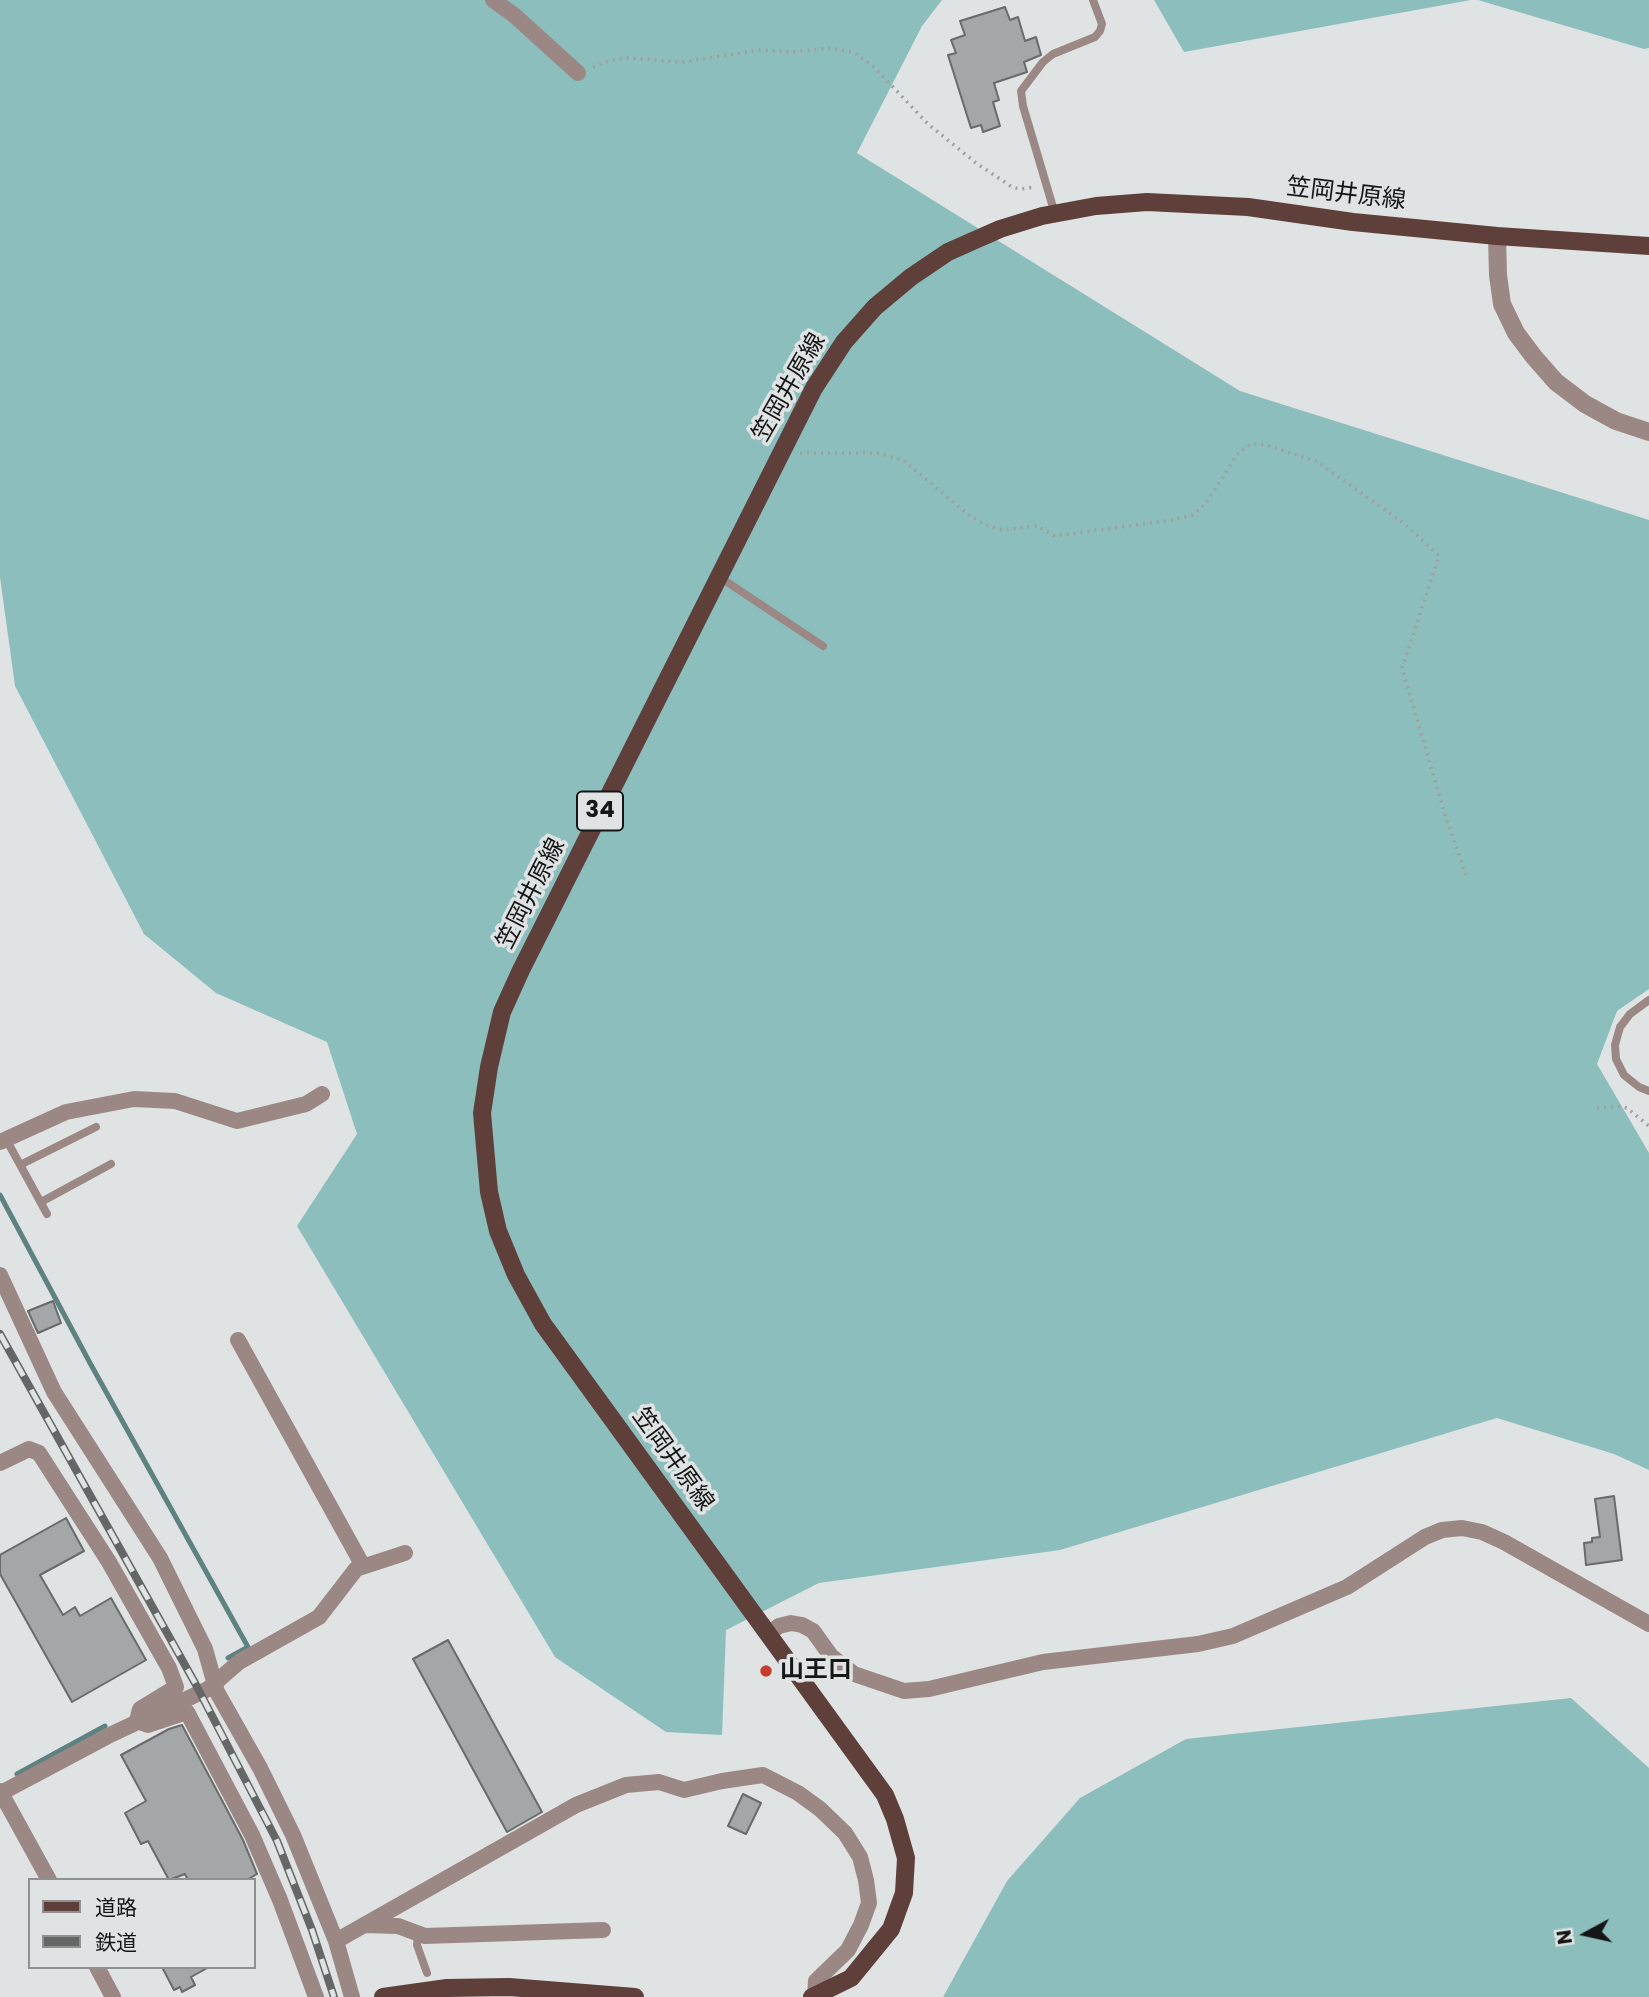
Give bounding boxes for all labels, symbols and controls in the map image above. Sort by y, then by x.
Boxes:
street label: 笠岡井原線 [1285,173,1407,217]
street label: 笠岡井原線 [748,329,832,447]
road number: 34 [577,792,623,831]
street label: 笠岡井原線 [492,834,572,954]
street label: 笠岡井原線 [625,1403,719,1517]
place label: 山王口 [780,1657,852,1685]
marker: 山王口 [758,1663,774,1679]
legend [28,1878,256,1969]
text: 道路 [95,1893,137,1922]
north arrow [1551,1899,1621,1969]
text: 鉄道 [95,1928,137,1957]
text: N [1550,1928,1579,1946]

